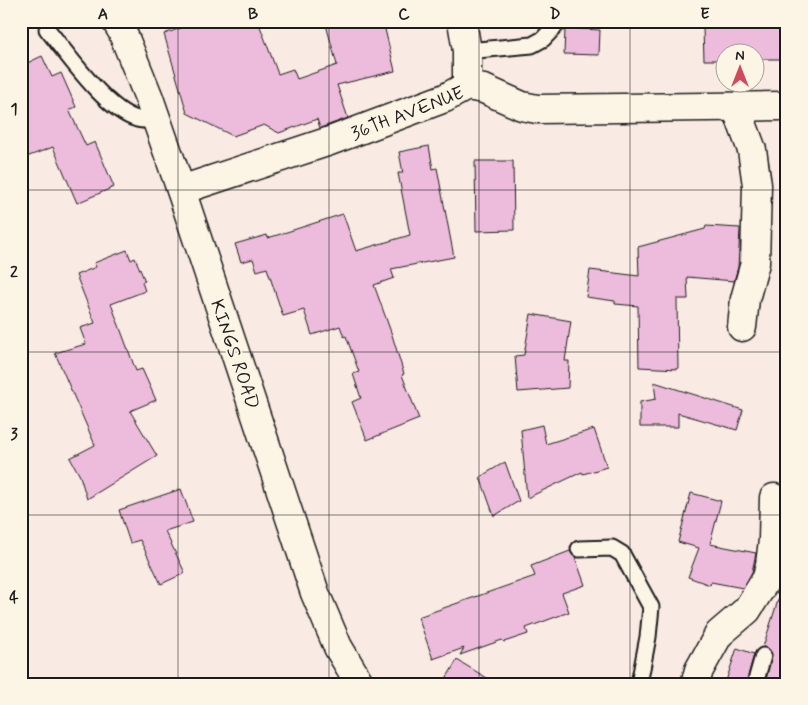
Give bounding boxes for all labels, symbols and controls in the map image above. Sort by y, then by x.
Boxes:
text: A [98,4,108,25]
text: B [248,4,258,25]
text: C [398,4,410,25]
text: D [549,4,561,25]
text: E [700,4,710,25]
north arrow [716,42,766,92]
text: N [735,47,745,65]
street label: 36TH AVENUE [347,80,468,146]
text: 1 [10,99,18,120]
text: 2 [10,262,18,283]
street label: KINGS ROAD [204,296,265,413]
text: 3 [10,424,18,445]
text: 4 [9,587,19,608]

